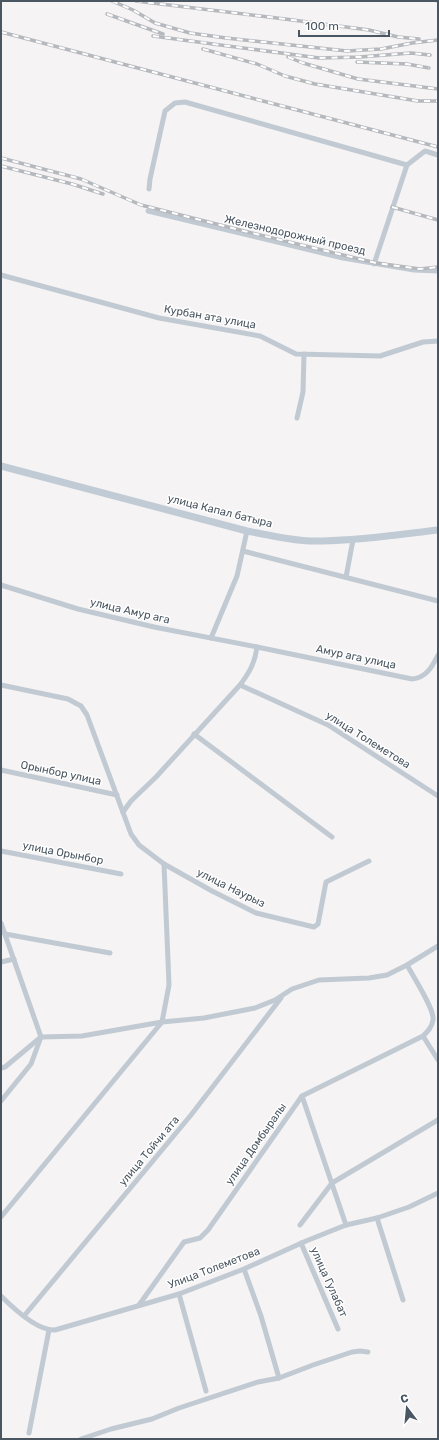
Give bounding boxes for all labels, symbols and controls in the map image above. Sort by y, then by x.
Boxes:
scale bar [299,12,389,38]
text: 100 m [305,19,339,33]
street label: Железнодорожный проезд [223,212,367,258]
street label: Курбан ата улица [163,303,257,331]
street label: улица Капал батыра [166,492,274,530]
street label: улица Амур ага [89,596,171,626]
street label: Амур ага улица [315,642,397,672]
street label: улица Толеметова [323,709,413,771]
street label: Орынбор улица [19,758,103,788]
street label: улица Орынбор [21,839,105,867]
street label: улица Наурыз [195,866,268,910]
street label: улица Домбыралы [223,1101,289,1187]
street label: улица Тойчи ата [116,1114,182,1188]
street label: Улица Толеметова [166,1245,262,1291]
street label: улица Гулабат [308,1245,350,1319]
north arrow [387,1388,427,1428]
text: С [399,1391,410,1406]

